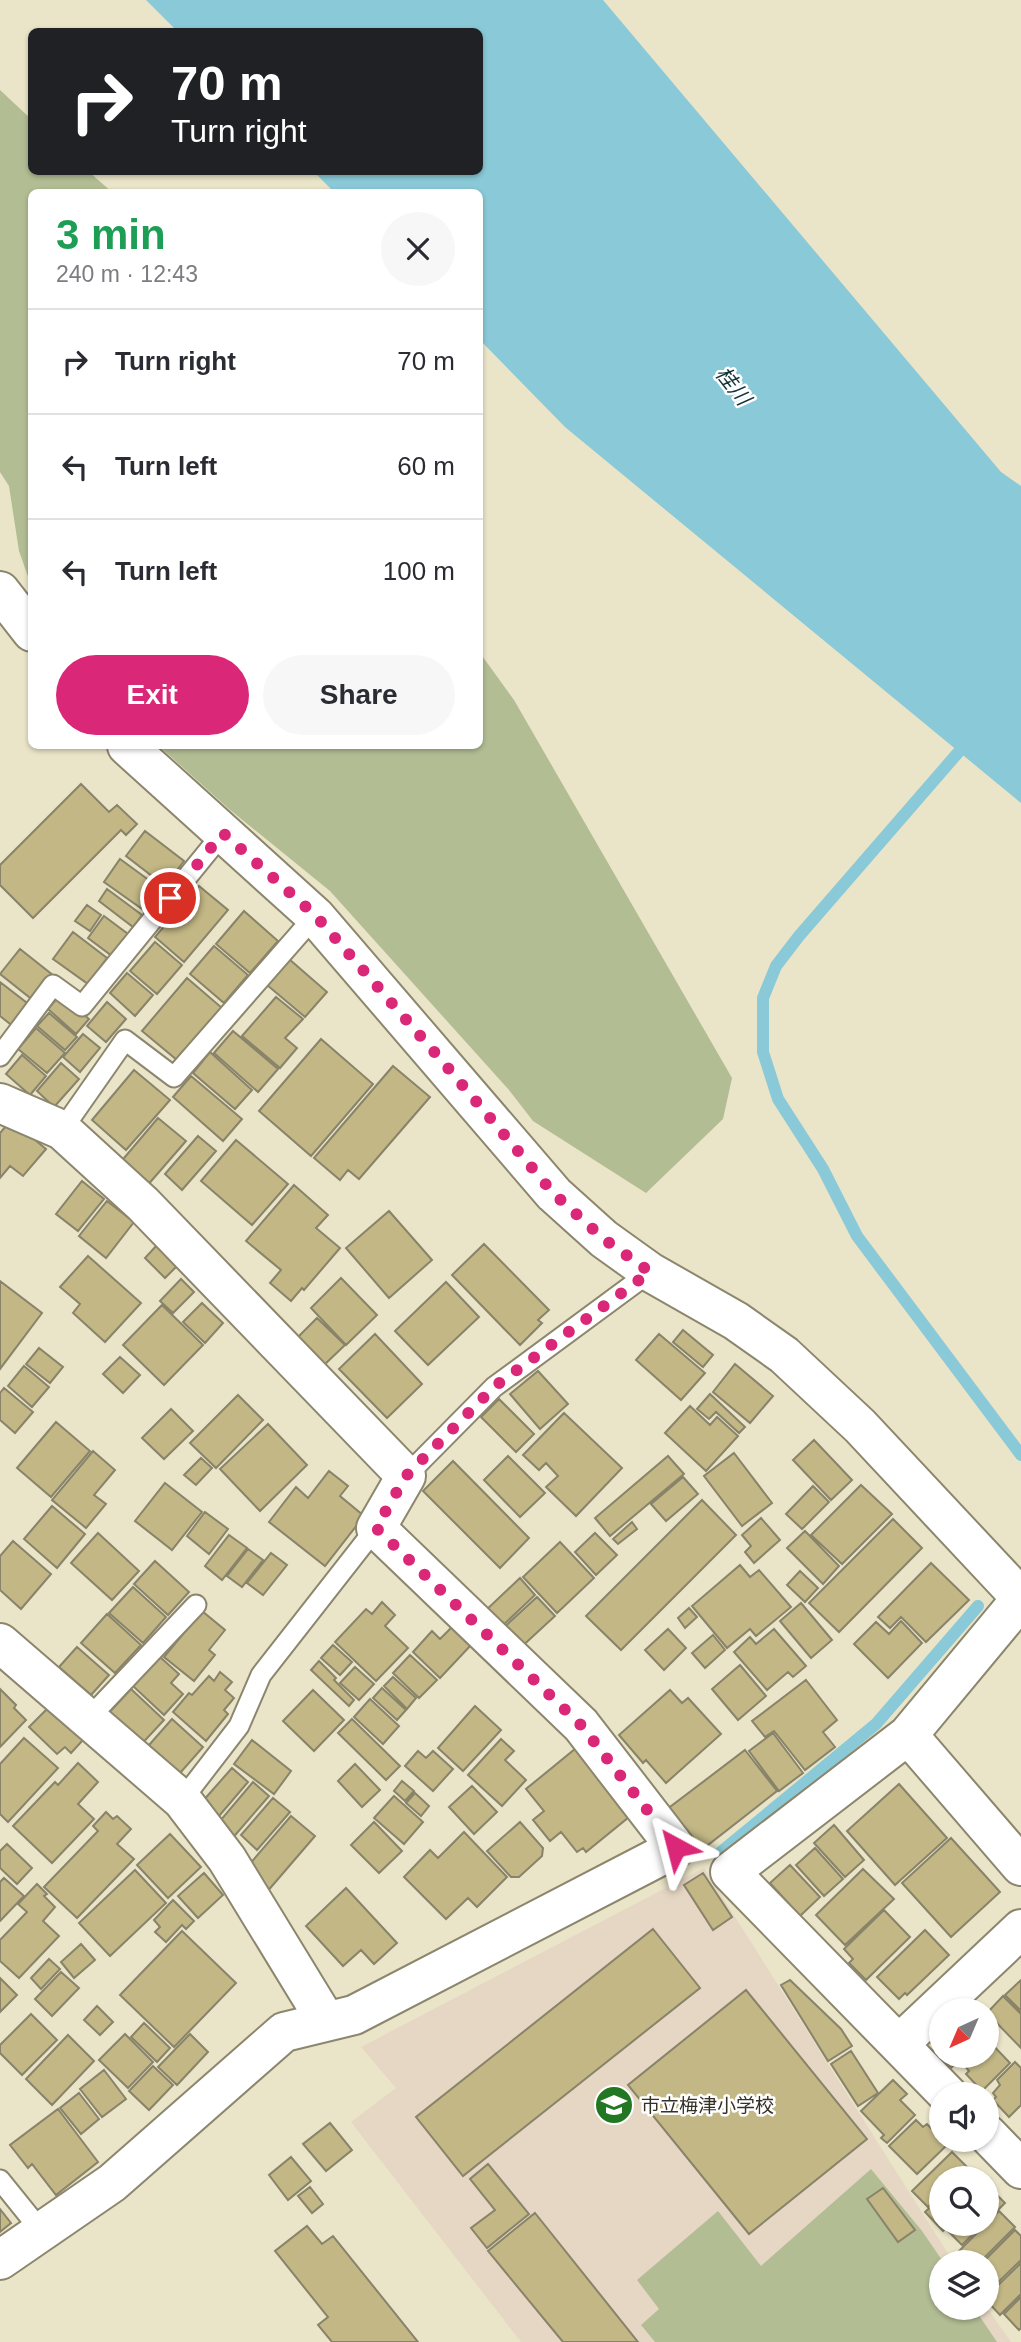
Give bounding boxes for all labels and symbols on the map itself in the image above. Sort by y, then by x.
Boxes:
water label: 桂川 [711,362,757,411]
pin [140,868,200,928]
position arrow [639,1810,713,1884]
north arrow [929,1998,999,2068]
school or university icon: 市立梅津小学校 [593,2084,635,2126]
place label: 市立梅津小学校 [641,2095,774,2116]

